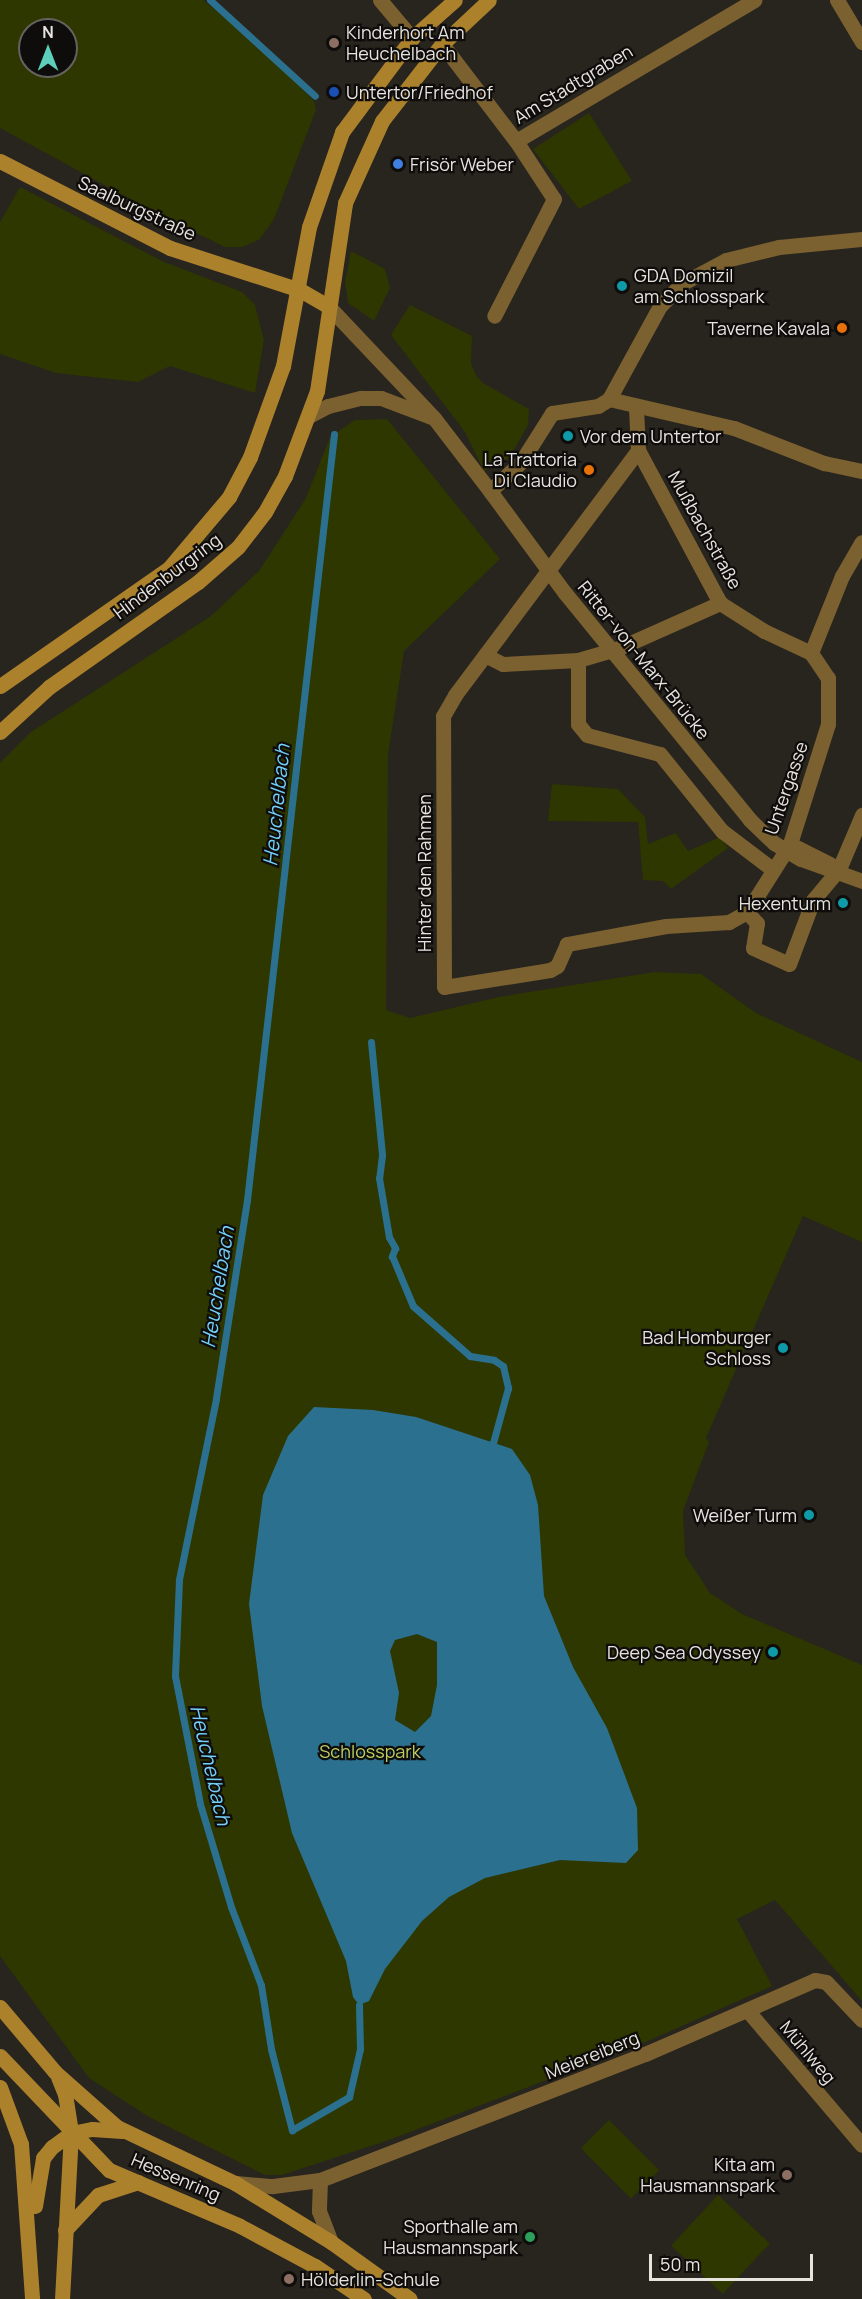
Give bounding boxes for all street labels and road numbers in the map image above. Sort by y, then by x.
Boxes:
street label: Am Stadtgraben [510,40,636,128]
street label: Saalburgstraße [75,171,199,245]
street label: Mußbachstraße [664,467,746,593]
street label: Hindenburgring [109,529,225,623]
street label: Ritter-von-Marx-Brücke [574,577,714,743]
street label: Untergasse [760,739,812,837]
street label: Hinter den Rahmen [413,794,435,952]
street label: Mühlweg [776,2016,840,2088]
street label: Meiereiberg [542,2026,642,2084]
street label: Hessenring [128,2149,224,2205]

